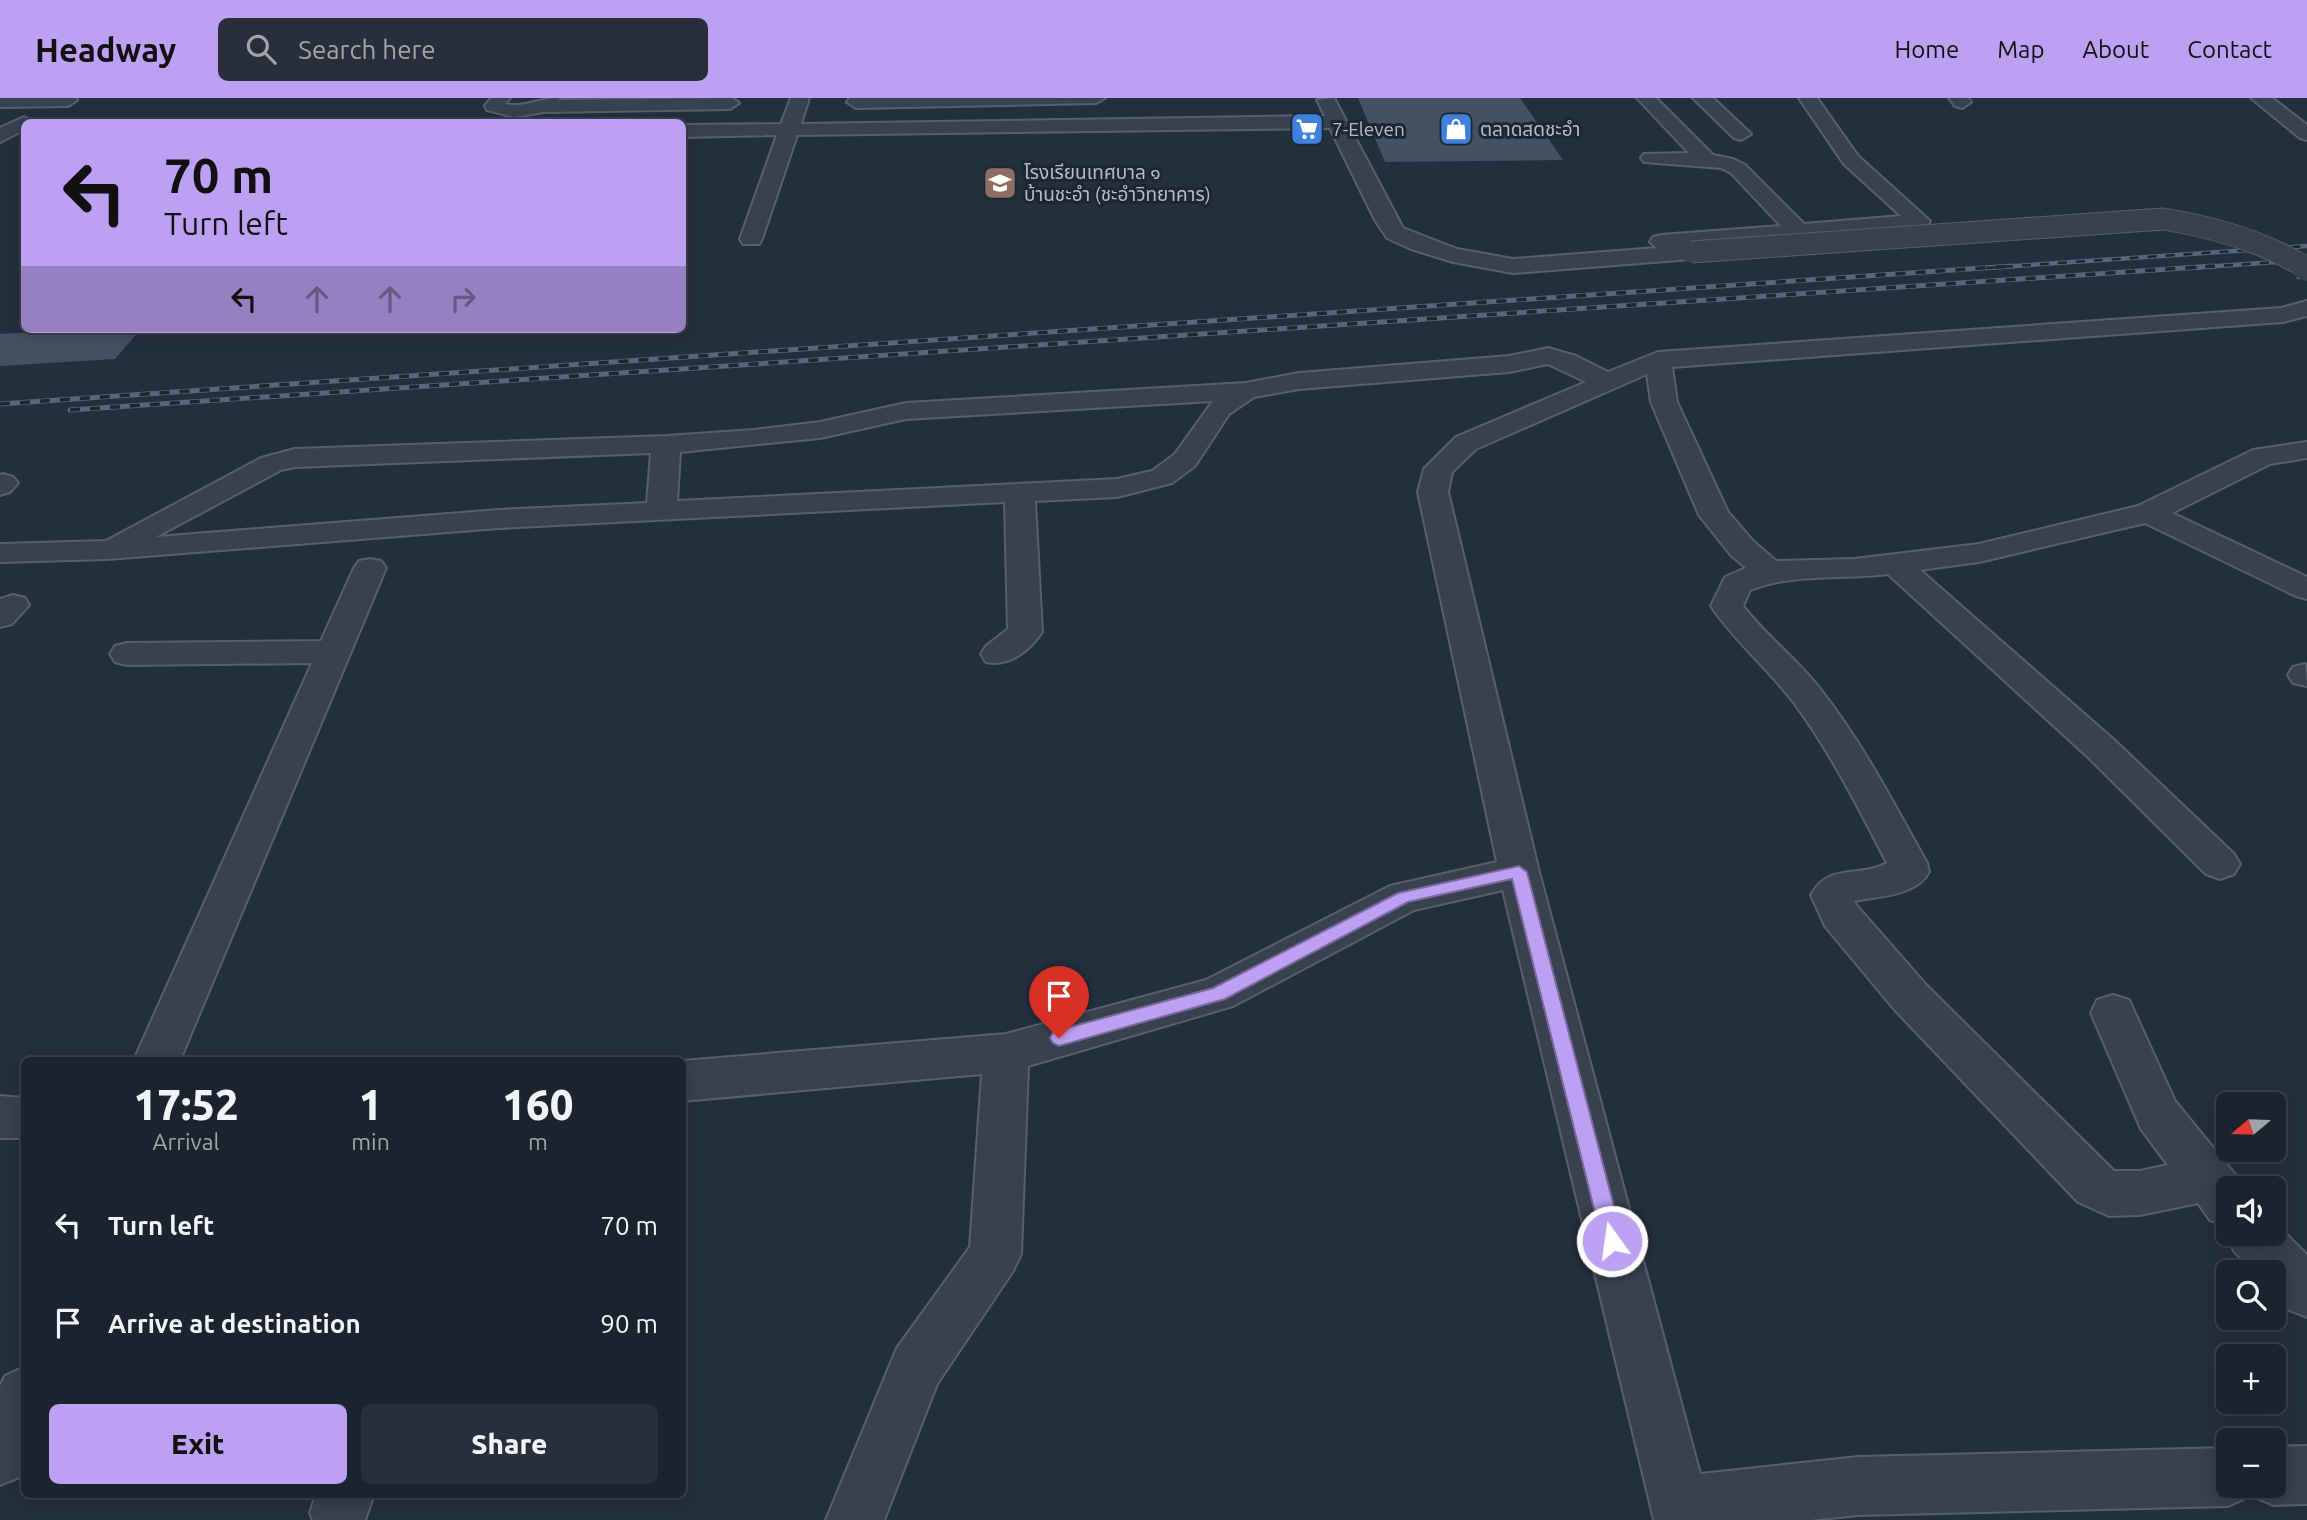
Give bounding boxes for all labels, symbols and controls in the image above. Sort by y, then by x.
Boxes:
search box [218,18,708,81]
icon: search [242,30,280,68]
text: Headway [35,31,176,68]
text: Search here [298,35,436,64]
text: Home [1894,36,1959,63]
text: Map [1997,36,2044,63]
text: About [2082,36,2149,63]
text: Contact [2187,36,2272,63]
supermarket icon: 7-Eleven [1288,110,1326,148]
shop icon: ตลาดสดชะอำ [1437,110,1475,148]
place label: 7-Eleven [1332,118,1405,140]
place label: ตลาดสดชะอำ [1480,118,1580,140]
icon: left [49,147,140,238]
text: 70 m [164,147,273,202]
place label: โรงเรียนเทศบาล ๑ บ้านชะอำ (ชะอำวิทยาคาร) [1024,161,1211,205]
school or university icon: โรงเรียนเทศบาล ๑ บ้านชะอำ (ชะอำวิทยาคาร) [981,164,1019,202]
text: Turn left [164,205,288,241]
icon: left [225,280,263,318]
icon: ahead [298,280,336,318]
icon: ahead [371,280,409,318]
icon: right [444,280,482,318]
pin [1029,966,1089,1038]
icon: arrive [1040,977,1078,1015]
text: 17:52 [134,1081,239,1128]
text: 1 [359,1081,382,1128]
text: 160 [502,1081,573,1128]
north arrow [2216,1092,2286,1162]
map controls [2216,1092,2286,1498]
text: Arrival [153,1129,220,1154]
text: min [351,1129,390,1154]
text: m [528,1129,548,1154]
button: sound [2216,1176,2286,1246]
position arrow [1575,1204,1649,1278]
icon: left [49,1206,87,1244]
text: Turn left [108,1211,214,1240]
text: 70 m [600,1211,658,1240]
button: search [2216,1260,2286,1330]
icon: arrive [49,1304,87,1342]
text: Arrive at destination [108,1309,361,1338]
text: 90 m [600,1309,658,1338]
button: + [2216,1344,2286,1414]
button: Exit [49,1404,347,1484]
button: Share [361,1404,658,1484]
button: − [2216,1428,2286,1498]

